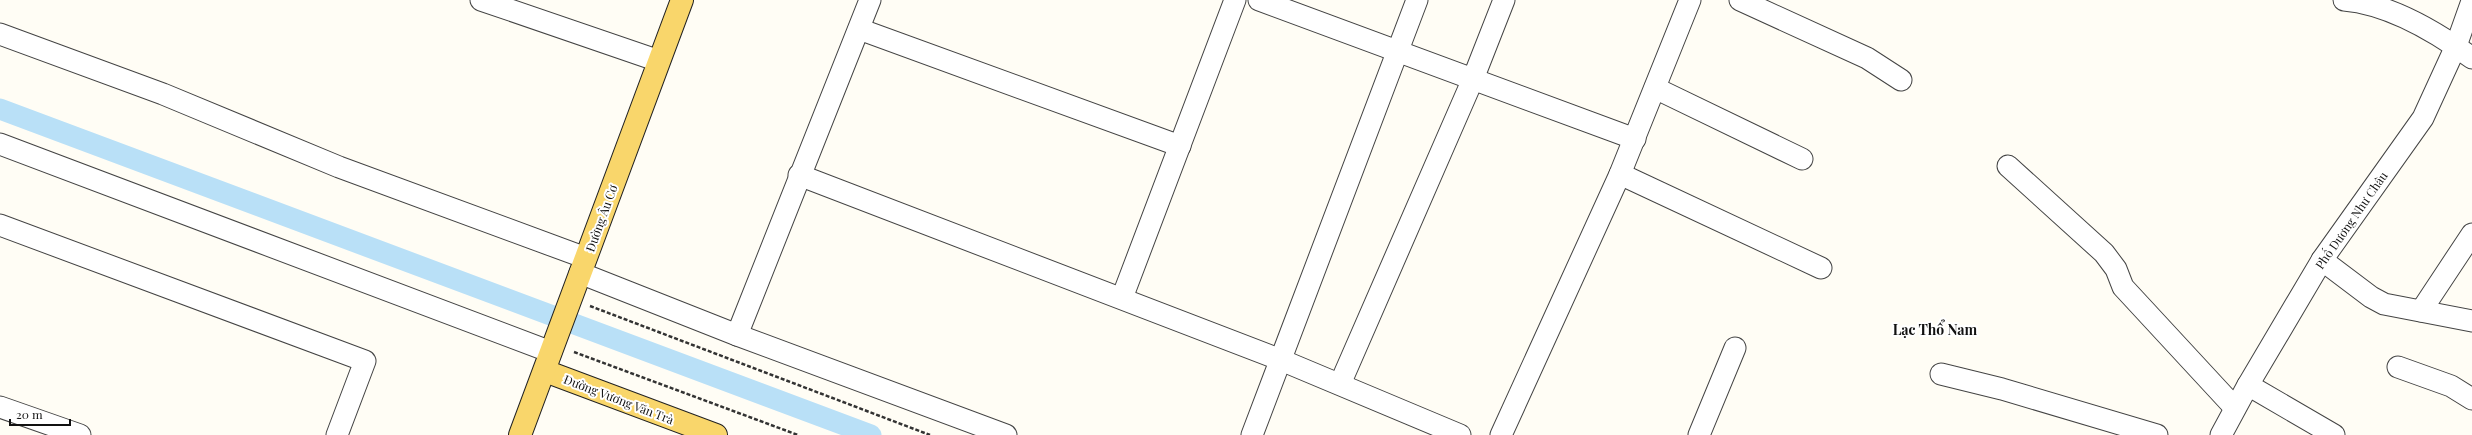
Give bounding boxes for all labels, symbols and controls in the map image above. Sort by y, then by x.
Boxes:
street label: Phố Dương Như Châu [2311,168,2391,272]
street label: Đường Âu Cơ [581,182,621,254]
district label: Lạc Thổ Nam [1893,319,1978,339]
street label: Đường Vương Văn Trà [562,371,676,427]
scale bar [10,401,70,427]
text: 20 m [16,406,43,422]

